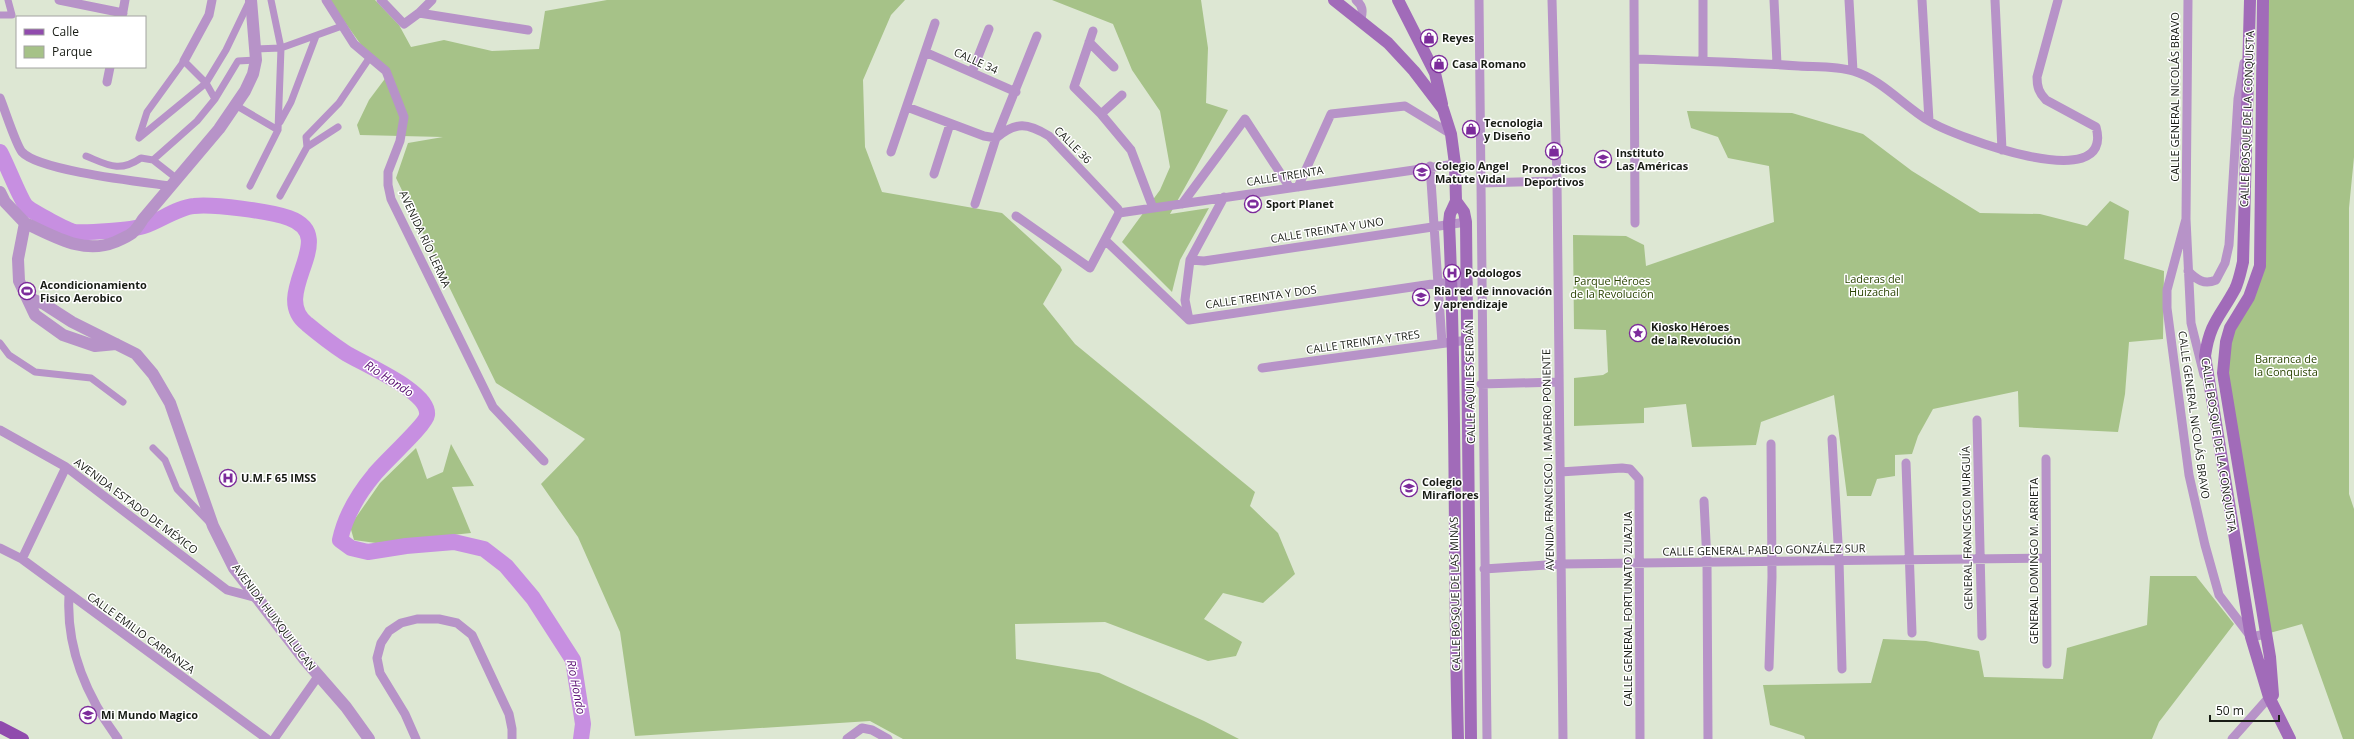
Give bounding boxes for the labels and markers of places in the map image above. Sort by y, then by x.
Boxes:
shop icon: Reyes [1419,28,1439,48]
place label: Reyes [1442,30,1475,45]
shop icon: Casa Romano [1429,54,1449,74]
place label: Casa Romano [1452,56,1526,71]
place label: Tecnologia y Diseño [1484,115,1543,143]
shop icon: Tecnologia y Diseño [1461,119,1481,139]
shop icon: Pronosticos Deportivos [1544,141,1564,161]
place label: Instituto Las Américas [1616,145,1689,173]
school or university icon: Instituto Las Américas [1593,149,1613,169]
place label: Colegio Angel Matute Vidal [1435,158,1509,186]
place label: Pronosticos Deportivos [1522,161,1587,189]
school or university icon: Colegio Angel Matute Vidal [1412,162,1432,182]
sports icon: Sport Planet [1243,194,1263,214]
place label: Sport Planet [1266,196,1334,211]
hospital icon: Podologos [1442,263,1462,283]
place label: Podologos [1465,265,1522,280]
place label: Acondicionamiento Fisico Aerobico [40,277,147,305]
sports icon: Acondicionamiento Fisico Aerobico [17,281,37,301]
place label: Ria red de innovación y aprendizaje [1434,283,1552,311]
school or university icon: Ria red de innovación y aprendizaje [1411,287,1431,307]
place label: Kiosko Héroes de la Revolución [1651,319,1741,347]
place icon: Kiosko Héroes de la Revolución [1628,323,1648,343]
hospital icon: U.M.F 65 IMSS [218,468,238,488]
place label: U.M.F 65 IMSS [241,470,316,485]
place label: Colegio Miraflores [1422,474,1479,502]
school or university icon: Colegio Miraflores [1399,478,1419,498]
school or university icon: Mi Mundo Magico [78,705,98,725]
place label: Mi Mundo Magico [101,707,198,722]

